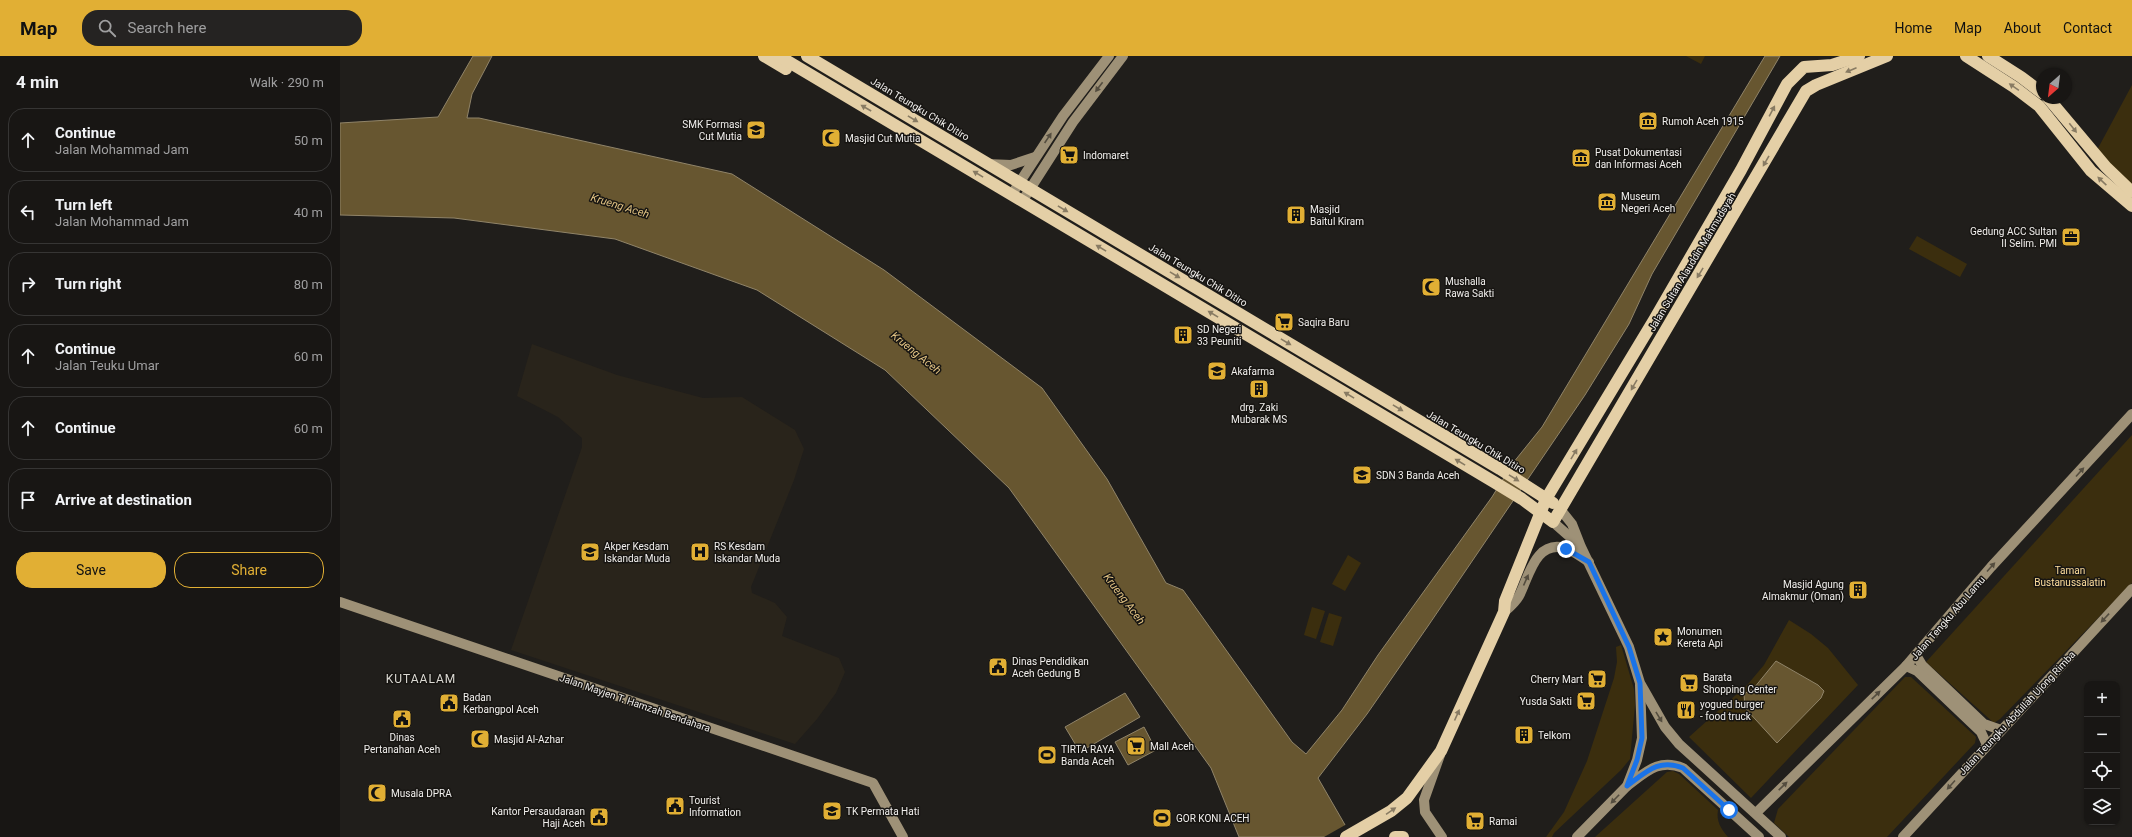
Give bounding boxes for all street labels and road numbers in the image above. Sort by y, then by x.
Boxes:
street label: Jalan Teungku Chik Ditiro [869,75,971,143]
street label: Jalan Sultan Alauddin Mahmudsyah [1646,191,1738,333]
street label: Jalan Teungku Chik Ditiro [1147,241,1249,309]
street label: Jalan Teungku Chik Ditiro [1425,408,1527,476]
street label: Jalan Tengku Abu Lamu [1909,574,1987,662]
street label: Jalan Teungku Abdullah Ujong Rimba [1957,649,2077,777]
street label: Jalan Mayjen T. Hamzah Bendahara [558,672,712,734]

